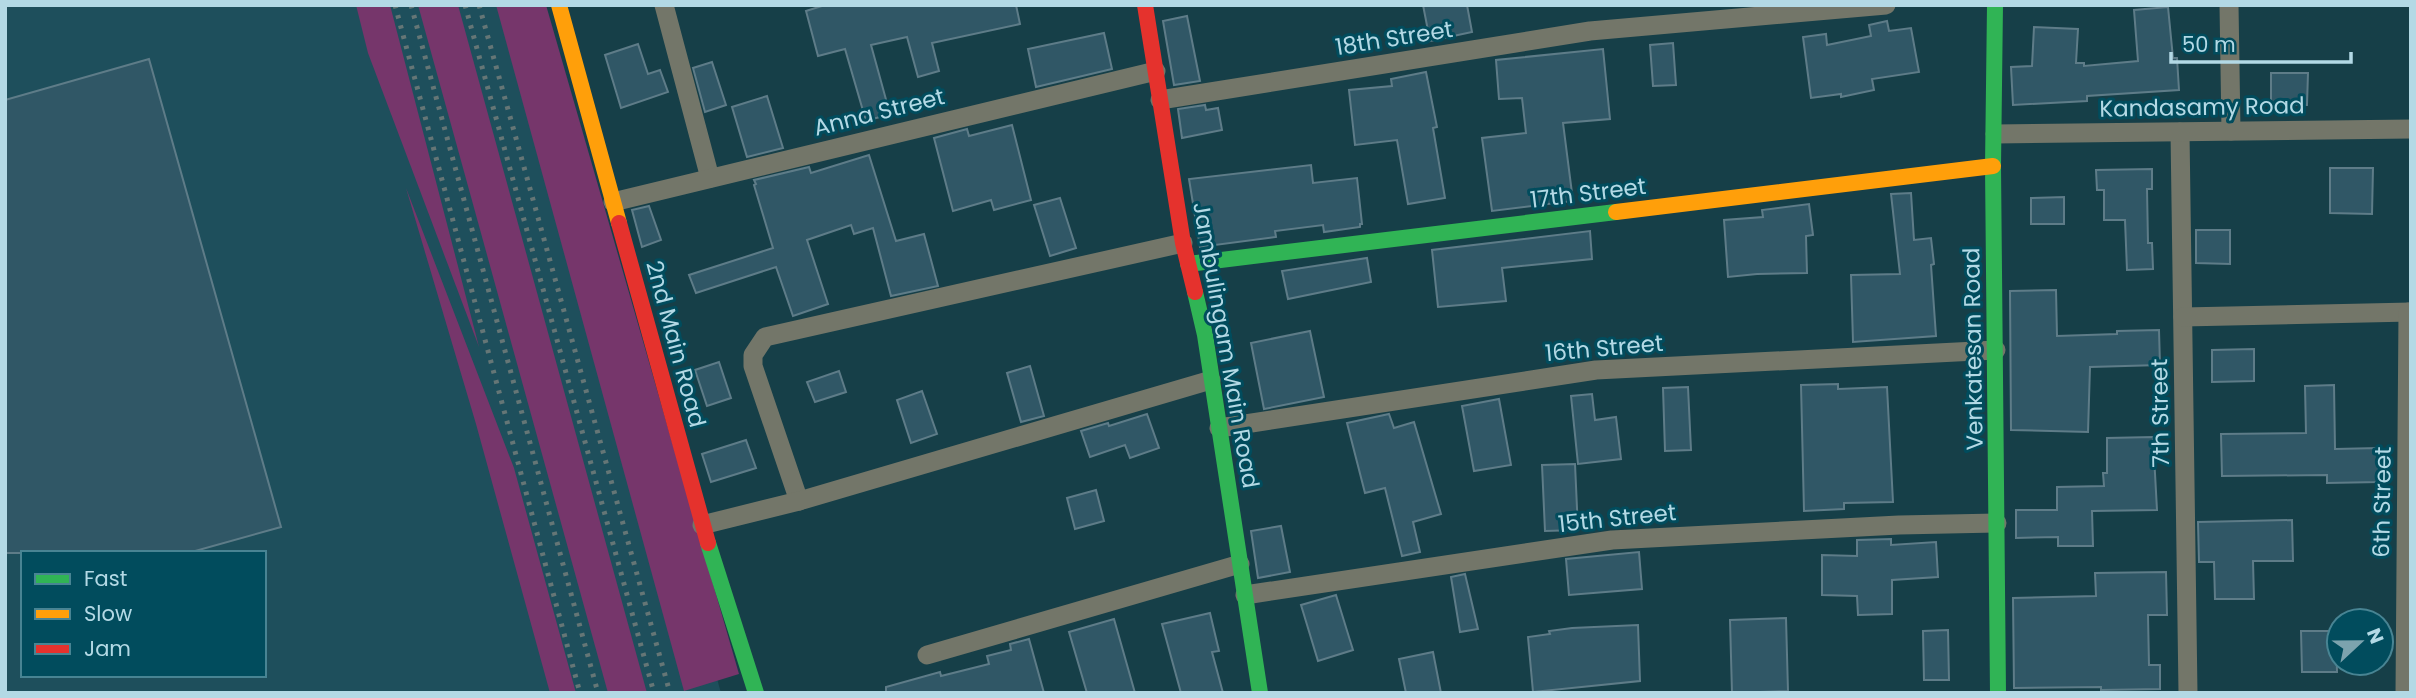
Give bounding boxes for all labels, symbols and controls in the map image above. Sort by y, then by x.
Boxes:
street label: 18th Street [1333,13,1455,63]
scale bar [2171,21,2351,65]
text: 50 m [2182,30,2236,59]
street label: Anna Street [810,80,948,144]
street label: Kandasamy Road [2099,89,2305,125]
street label: 17th Street [1528,170,1648,216]
street label: Jambulingam Main Road [1185,199,1267,491]
street label: Venkatesan Road [1955,247,1991,451]
street label: 2nd Main Road [638,257,714,431]
street label: 16th Street [1544,327,1664,369]
street label: 7th Street [2143,358,2177,468]
street label: 6th Street [2365,446,2399,558]
street label: 15th Street [1556,496,1678,540]
legend [21,551,266,677]
text: Fast [84,564,127,593]
text: Slow [84,599,132,628]
north arrow [2325,607,2395,677]
text: N [2360,624,2390,648]
text: Jam [84,634,131,663]

